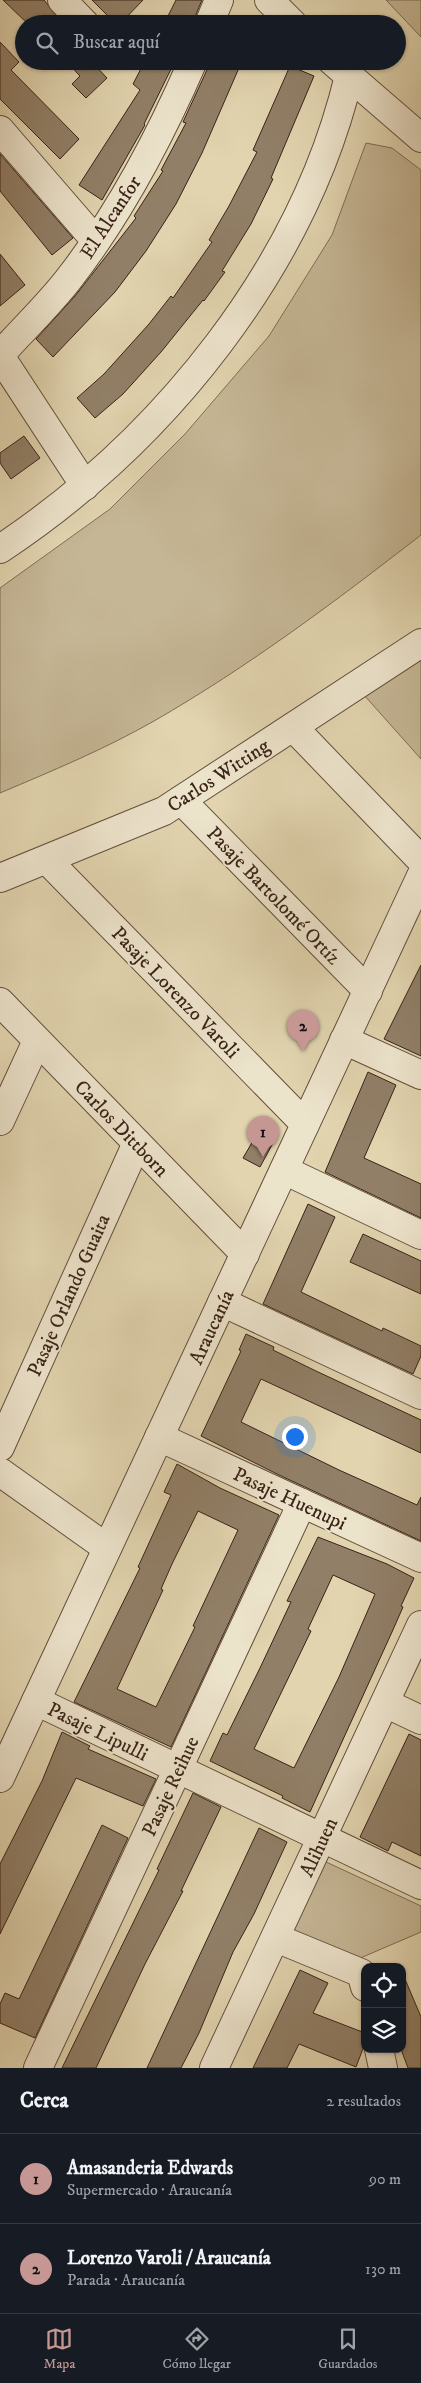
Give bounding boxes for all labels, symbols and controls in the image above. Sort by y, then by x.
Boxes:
search box [15,15,406,70]
icon: search [33,29,61,57]
text: Buscar aquí [73,31,159,54]
street label: El Alcanfor [75,171,148,264]
street label: Carlos Witting [163,734,275,819]
street label: Pasaje Bartolomé Ortíz [201,822,345,971]
street label: Pasaje Lorenzo Varoli [106,922,244,1064]
pin: 2 [287,1010,319,1051]
street label: Carlos Dittborn [68,1075,174,1183]
pin: 1 [247,1116,279,1157]
street label: Pasaje Orlando Guaita [22,1210,117,1381]
street label: Araucanía [184,1286,241,1369]
your location [282,1424,308,1450]
street label: Pasaje Huenupi [229,1462,350,1537]
street label: Pasaje Lipulli [43,1697,152,1767]
street label: Pasaje Reihue [137,1733,205,1841]
street label: Alihuen [295,1813,344,1881]
map controls [361,1963,406,2053]
button: locate [361,1963,406,2008]
button: layers [361,2008,406,2053]
text: Cerca [20,2088,68,2114]
text: 2 resultados [326,2091,401,2111]
text: Amasanderia Edwards [67,2157,233,2180]
text: 1 [33,2169,39,2189]
text: 90 m [369,2169,401,2189]
text: Supermercado · Araucanía [67,2180,232,2200]
text: Lorenzo Varoli / Araucanía [67,2247,271,2270]
text: 2 [32,2259,40,2279]
text: 130 m [365,2259,401,2279]
text: Parada · Araucanía [67,2270,185,2290]
tab: Mapa [44,2325,75,2373]
tab: Cómo llegar [163,2325,231,2373]
tab: Guardados [318,2325,377,2373]

